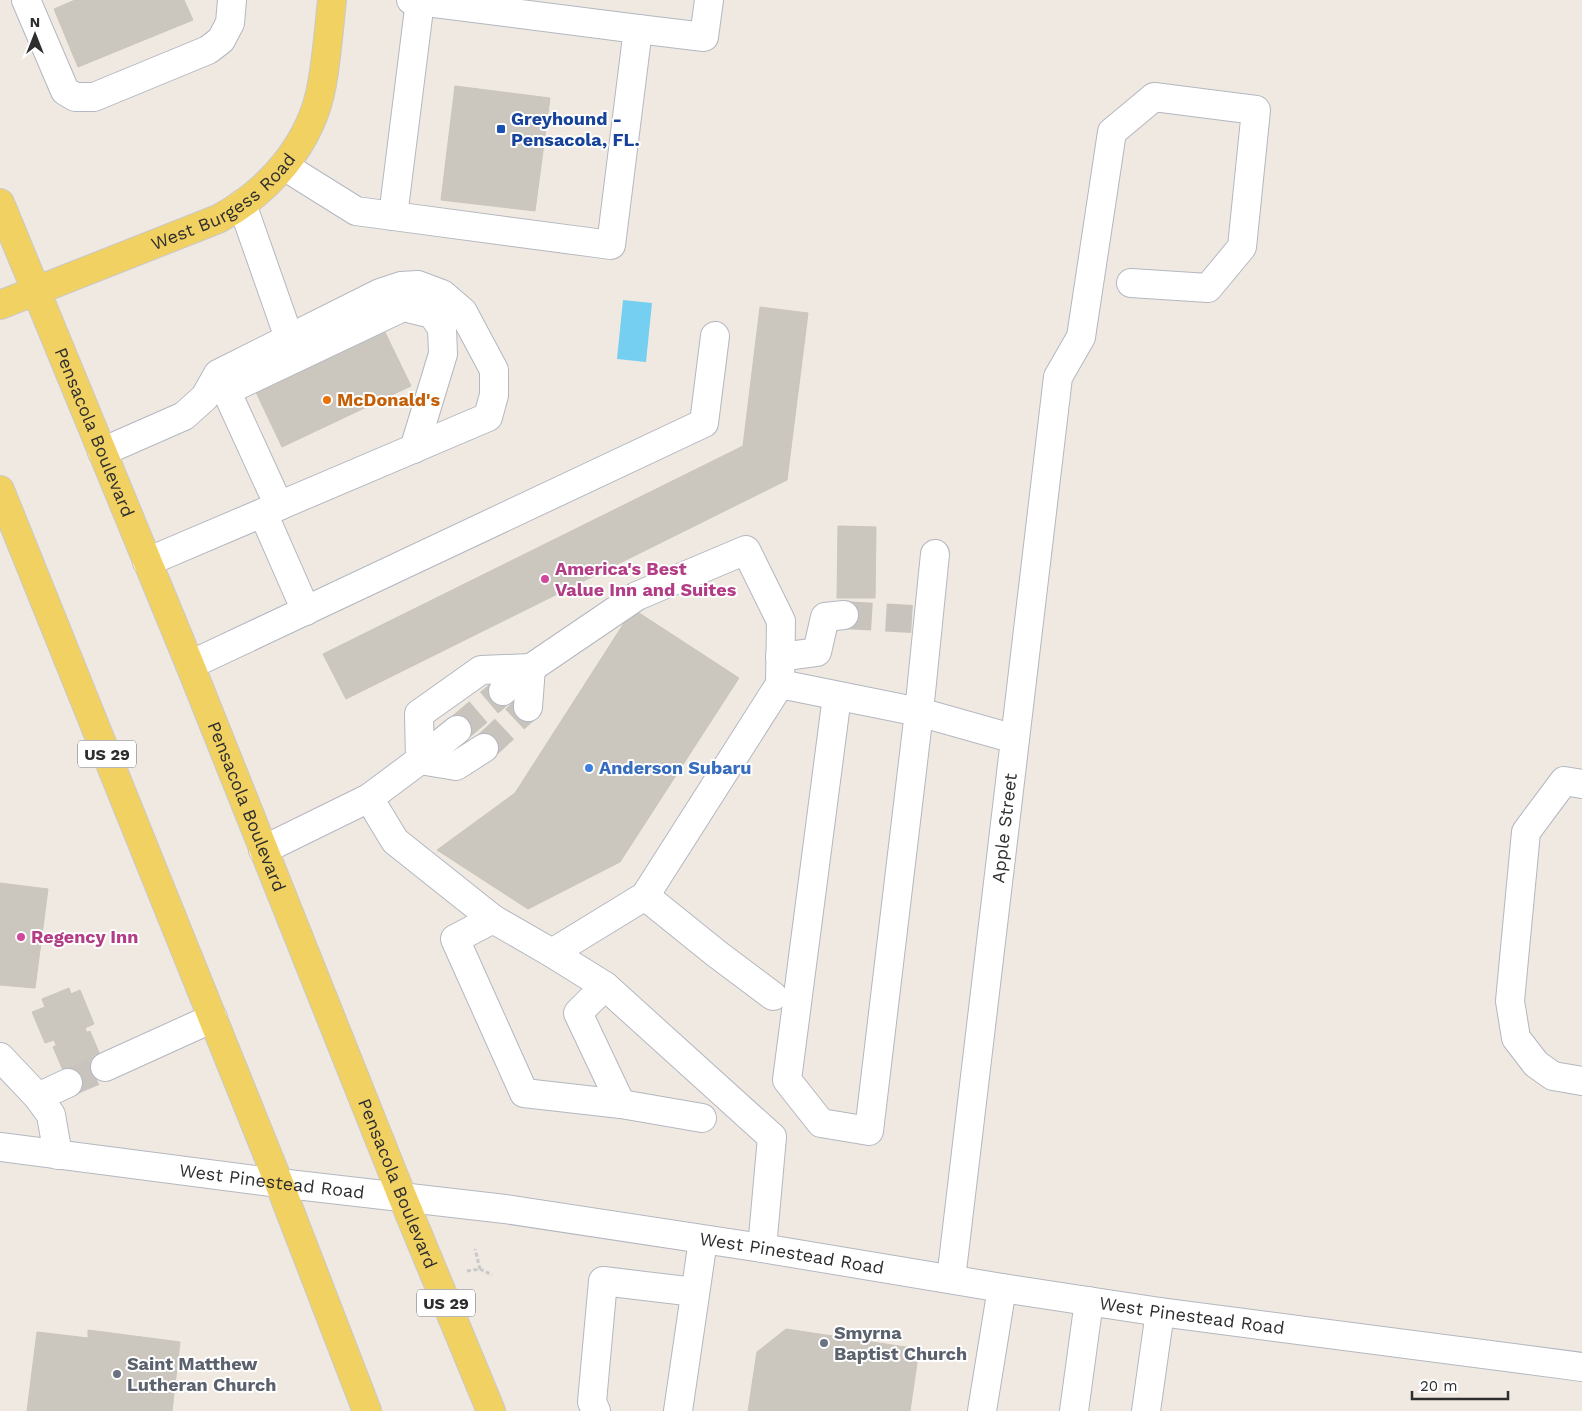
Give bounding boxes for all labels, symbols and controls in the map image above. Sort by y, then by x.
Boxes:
north arrow [10,10,60,60]
text: N [30,14,40,30]
place label: Greyhound - Pensacola, FL. [511,108,640,150]
marker: Greyhound - Pensacola, FL. [495,123,507,135]
street label: West Burgess Road [148,149,300,254]
street label: Pensacola Boulevard [51,344,139,520]
place label: McDonald's [337,389,440,410]
marker: McDonald's [321,394,333,406]
place label: America's Best Value Inn and Suites [555,558,737,600]
marker: America's Best Value Inn and Suites [539,573,551,585]
street label: Pensacola Boulevard [204,718,290,895]
road number: US 29 [78,741,136,768]
place label: Anderson Subaru [599,757,752,778]
marker: Anderson Subaru [583,762,595,774]
street label: Apple Street [987,771,1021,884]
place label: Regency Inn [31,926,138,947]
marker: Regency Inn [15,931,27,943]
street label: Pensacola Boulevard [354,1095,442,1271]
street label: West Pinestead Road [178,1159,366,1203]
street label: West Pinestead Road [698,1228,886,1278]
road number: US 29 [417,1290,475,1316]
street label: West Pinestead Road [1098,1292,1286,1338]
place label: Smyrna Baptist Church [834,1322,967,1364]
marker: Smyrna Baptist Church [818,1337,830,1349]
place label: Saint Matthew Lutheran Church [127,1353,276,1395]
marker: Saint Matthew Lutheran Church [111,1368,123,1380]
scale bar [1412,1368,1508,1400]
text: 20 m [1420,1377,1458,1395]

